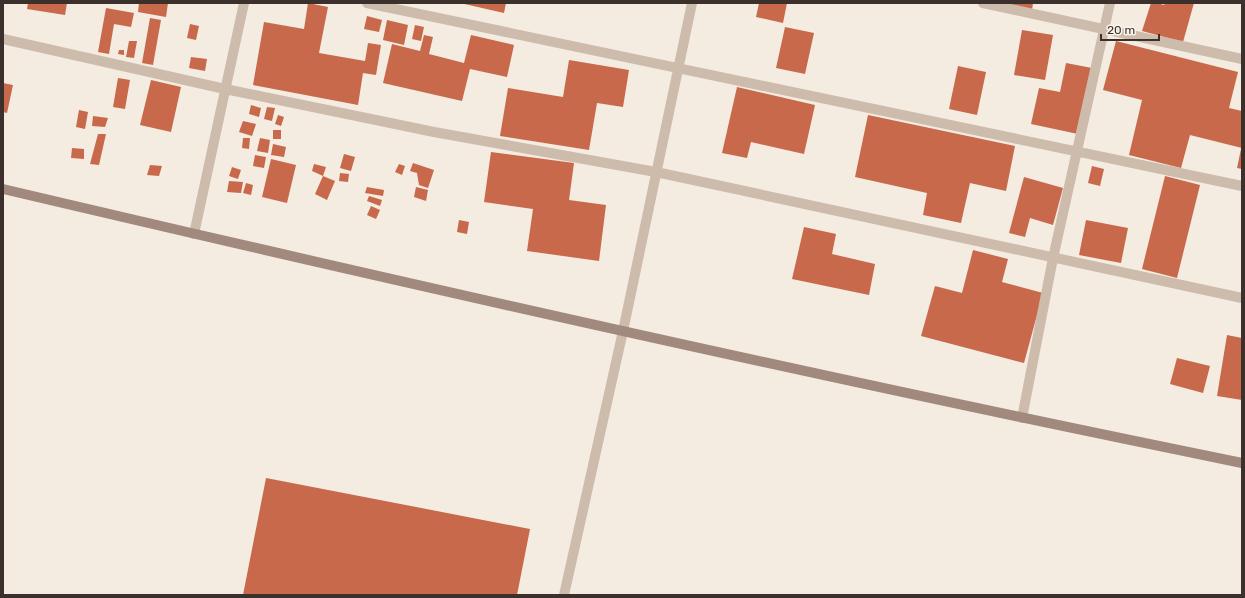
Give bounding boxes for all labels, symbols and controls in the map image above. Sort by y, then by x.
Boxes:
scale bar [1101,16,1159,42]
text: 20 m [1107,23,1135,37]

